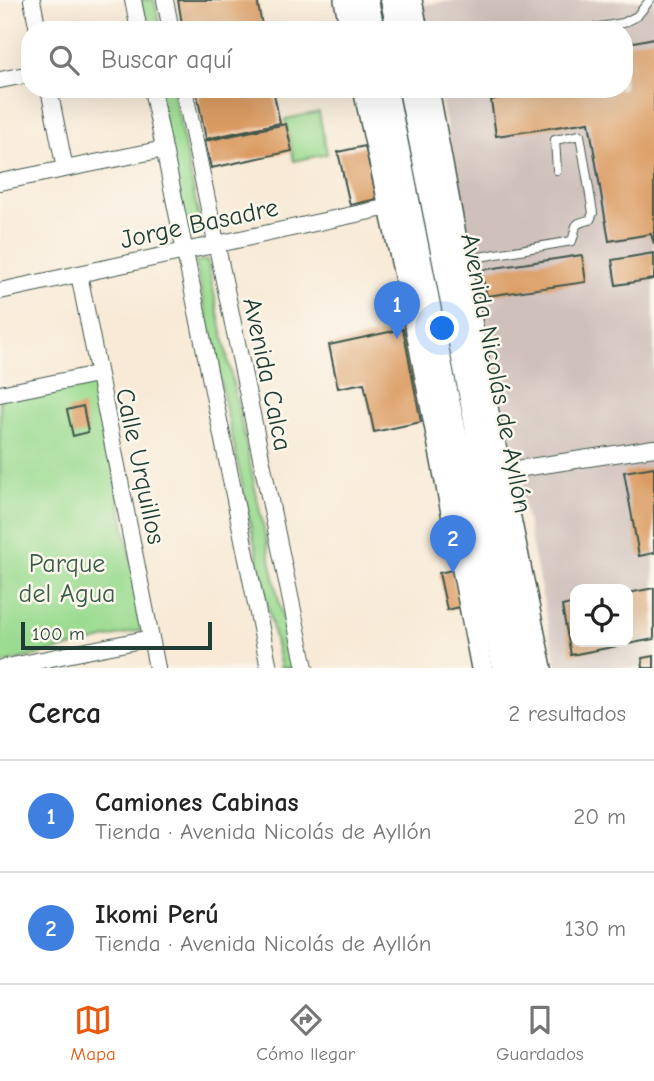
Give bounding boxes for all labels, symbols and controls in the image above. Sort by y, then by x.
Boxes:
search box [21,21,633,98]
icon: search [45,41,83,79]
text: Buscar aquí [101,45,232,75]
street label: Jorge Basadre [117,193,281,255]
street label: Avenida Nicolás de Ayllón [454,231,538,516]
pin: 1 [374,281,420,339]
street label: Avenida Calca [236,295,298,453]
your location [425,311,459,345]
street label: Calle Urquillos [109,385,171,547]
pin: 2 [430,515,476,573]
park label: Parque del Agua [19,549,115,609]
map controls [570,584,633,647]
button: locate [570,584,633,647]
scale bar [21,619,212,651]
text: 100 m [32,623,85,645]
text: Cerca [28,696,101,731]
text: 2 resultados [508,700,626,727]
text: Camiones Cabinas [95,788,299,818]
text: 1 [46,803,56,830]
text: 20 m [573,803,626,830]
text: Tienda · Avenida Nicolás de Ayllón [95,818,431,845]
text: Ikomi Perú [95,900,219,930]
text: 2 [45,915,57,942]
text: 130 m [565,915,626,942]
text: Tienda · Avenida Nicolás de Ayllón [95,930,431,957]
tab: Mapa [70,1001,116,1065]
tab: Cómo llegar [256,1001,355,1065]
tab: Guardados [496,1001,584,1065]

